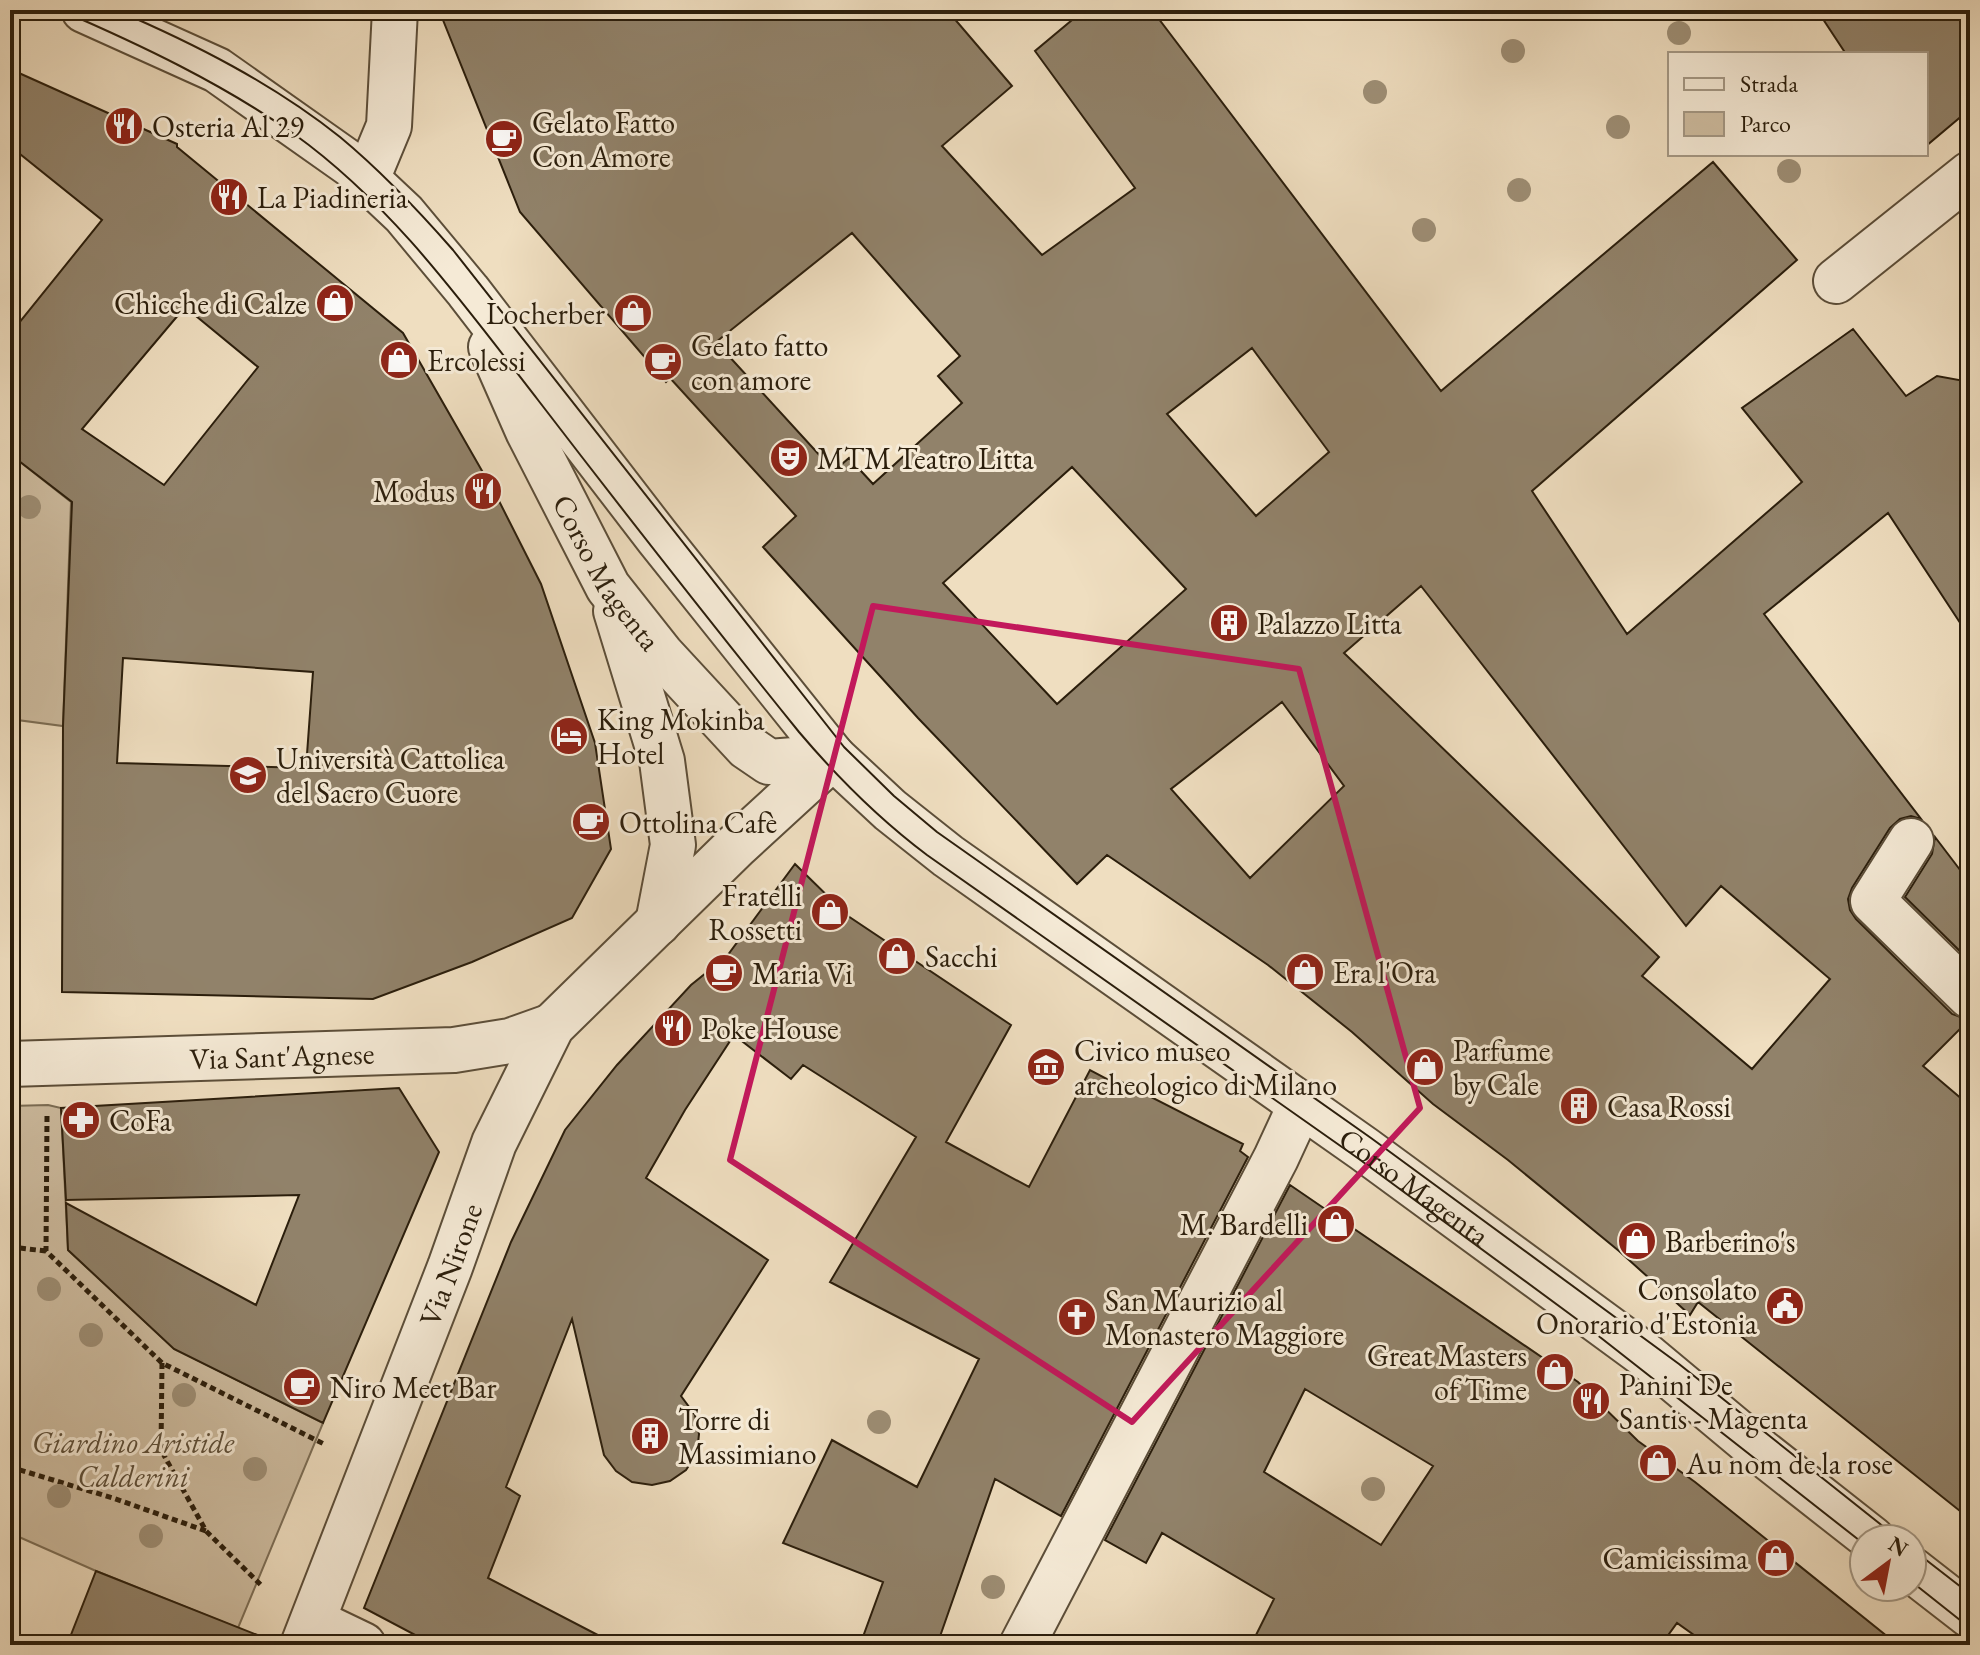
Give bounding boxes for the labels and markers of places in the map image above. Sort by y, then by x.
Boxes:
place label: Gelato Fatto Con Amore [532,103,675,176]
restaurant icon: Osteria Al 29 [103,105,145,147]
place label: Osteria Al 29 [152,107,304,146]
cafe icon: Gelato Fatto Con Amore [483,118,525,160]
restaurant icon: La Piadineria [208,176,250,218]
place label: La Piadineria [257,178,408,217]
shop icon: Chicche di Calze [314,282,356,324]
place label: Chicche di Calze [114,284,307,323]
shop icon: Locherber [612,292,654,334]
place label: Locherber [486,294,605,333]
place label: Gelato fatto con amore [691,326,828,399]
shop icon: Ercolessi [378,339,420,381]
place label: Ercolessi [427,341,526,380]
cafe icon: Gelato fatto con amore [642,341,684,383]
theatre icon: MTM Teatro Litta [768,437,810,479]
place label: MTM Teatro Litta [817,439,1034,478]
restaurant icon: Modus [462,470,504,512]
place label: Modus [373,472,455,511]
building icon: Palazzo Litta [1208,602,1250,644]
place label: Palazzo Litta [1257,604,1402,643]
place label: King Mokinba Hotel [597,700,765,773]
hotel icon: King Mokinba Hotel [548,715,590,757]
place label: Università Cattolica del Sacro Cuore [276,739,505,812]
school or university icon: Università Cattolica del Sacro Cuore [227,754,269,796]
cafe icon: Ottolina Cafè [570,801,612,843]
place label: Ottolina Cafè [619,803,777,842]
place label: Fratelli Rossetti [708,876,802,949]
shop icon: Fratelli Rossetti [809,891,851,933]
shop icon: Sacchi [876,935,918,977]
place label: Sacchi [925,937,998,976]
shop icon: Era l'Ora [1284,951,1326,993]
cafe icon: Maria Vi [703,952,745,994]
place label: Era l'Ora [1333,953,1436,992]
place label: Maria Vi [752,954,853,993]
restaurant icon: Poke House [652,1007,694,1049]
place label: Poke House [701,1009,839,1048]
place label: Civico museo archeologico di Milano [1074,1031,1337,1104]
place label: Parfume by Cale [1453,1031,1550,1104]
museum icon: Civico museo archeologico di Milano [1025,1046,1067,1088]
shop icon: Parfume by Cale [1404,1046,1446,1088]
building icon: Casa Rossi [1558,1085,1600,1127]
place label: Casa Rossi [1607,1087,1731,1126]
pharmacy icon: CoFa [60,1099,102,1141]
place label: CoFa [109,1101,172,1140]
shop icon: M. Bardelli [1315,1203,1357,1245]
place label: M. Bardelli [1180,1205,1308,1244]
shop icon: Barberino's [1616,1220,1658,1262]
place label: Barberino's [1665,1222,1796,1261]
place label: Consolato Onorario d'Estonia [1536,1270,1757,1343]
place label: San Maurizio al Monastero Maggiore [1105,1281,1344,1354]
public building icon: Consolato Onorario d'Estonia [1764,1285,1806,1327]
church icon: San Maurizio al Monastero Maggiore [1056,1296,1098,1338]
place label: Great Masters of Time [1367,1336,1527,1409]
shop icon: Great Masters of Time [1534,1351,1576,1393]
place label: Panini De Santis - Magenta [1619,1365,1808,1438]
cafe icon: Niro Meet Bar [281,1366,323,1408]
place label: Niro Meet Bar [330,1368,497,1407]
restaurant icon: Panini De Santis - Magenta [1570,1380,1612,1422]
place label: Torre di Massimiano [678,1400,816,1473]
building icon: Torre di Massimiano [629,1415,671,1457]
shop icon: Au nom de la rose [1637,1442,1679,1484]
place label: Au nom de la rose [1685,1444,1893,1483]
shop icon: Camicissima [1755,1537,1797,1579]
place label: Camicissima [1602,1539,1748,1578]

